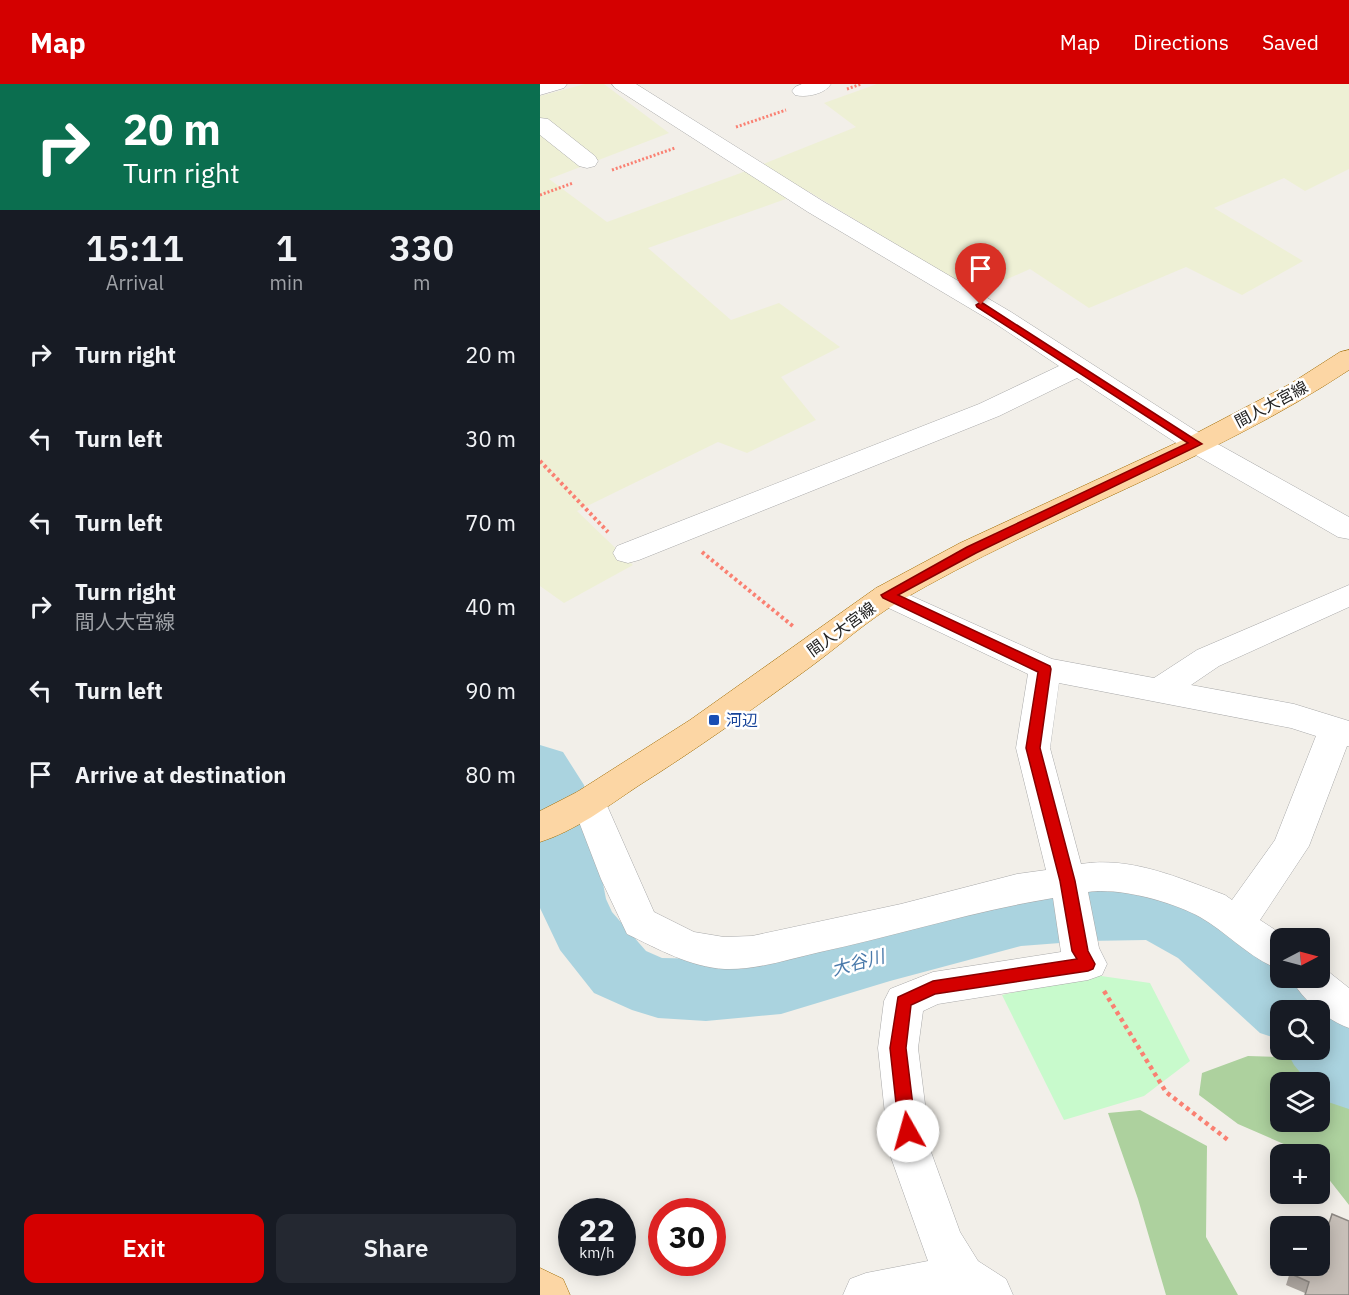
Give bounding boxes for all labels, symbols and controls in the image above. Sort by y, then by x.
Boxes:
text: Map [30,24,86,61]
text: Map [1060,28,1100,56]
text: Directions [1133,28,1229,56]
text: Saved [1262,28,1319,56]
text: 20 m [123,102,221,157]
icon: right [24,108,102,186]
text: Turn right [123,155,240,190]
text: 15:11 [86,224,184,271]
text: 1 [276,224,297,271]
text: 330 [389,224,454,271]
pin [955,243,1006,305]
icon: arrive [964,252,997,285]
text: Arrival [106,269,164,296]
text: min [270,269,303,296]
text: m [413,269,430,296]
icon: right [24,338,57,371]
text: Turn right [75,340,176,369]
text: 20 m [465,340,516,369]
street label: 間人大宮線 [1231,376,1311,432]
icon: left [24,422,57,455]
text: Turn left [75,424,163,453]
text: 30 m [465,424,516,453]
icon: left [24,506,57,539]
text: Turn left [75,508,163,537]
text: 70 m [465,508,516,537]
text: Turn right [75,577,176,606]
icon: right [24,590,57,623]
text: 40 m [465,592,516,621]
street label: 間人大宮線 [803,597,879,661]
text: 間人大宮線 [75,608,175,635]
icon: left [24,674,57,707]
text: Turn left [75,676,163,705]
text: 90 m [465,676,516,705]
place label: 河辺 [726,710,758,730]
marker: 河辺 [707,713,721,727]
icon: arrive [24,758,57,791]
text: Arrive at destination [75,760,286,789]
text: 80 m [465,760,516,789]
north arrow [1270,928,1330,988]
map controls [1270,928,1330,1276]
water label: 大谷川 [829,944,889,981]
button: search [1270,1000,1330,1060]
button: layers [1270,1072,1330,1132]
position arrow [876,1099,940,1163]
button: + [1270,1144,1330,1204]
speed limit sign: 30 [648,1198,726,1276]
text: 22 [579,1210,615,1249]
button: Exit [24,1214,264,1283]
button: Share [276,1214,516,1283]
button: − [1270,1216,1330,1276]
text: km/h [579,1243,615,1262]

